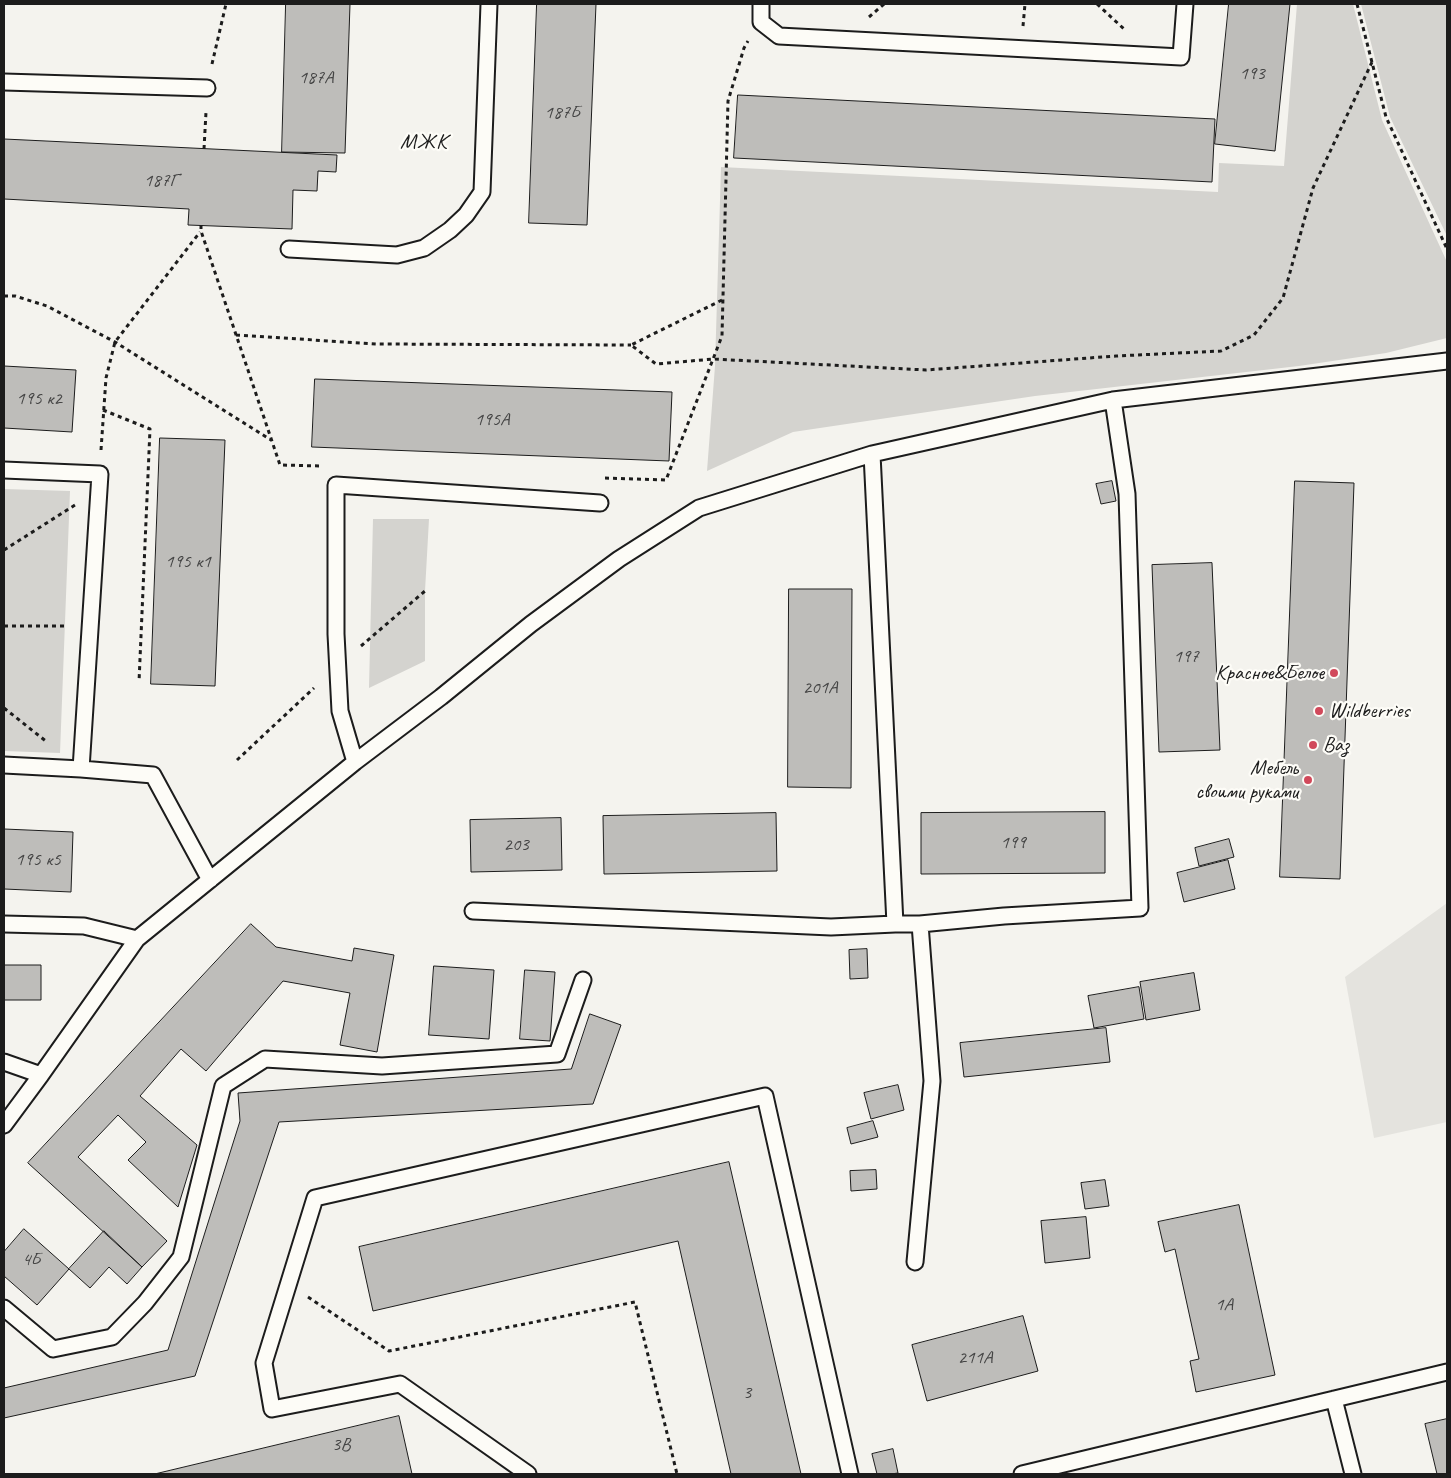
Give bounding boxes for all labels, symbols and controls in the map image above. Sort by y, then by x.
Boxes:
house number: 193 [1239,63,1265,85]
house number: 187А [298,67,334,89]
house number: 187Б [544,102,580,124]
district label: МЖК [400,129,448,155]
house number: 187Г [144,170,178,192]
house number: 195 к2 [16,388,62,410]
house number: 195А [474,409,510,431]
house number: 195 к1 [165,551,211,573]
house number: 197 [1173,646,1199,668]
place label: Красное&Белое [1215,660,1324,686]
marker: Красное&Белое [1328,667,1340,679]
house number: 201А [802,677,838,699]
place label: Wildberries [1329,698,1409,724]
marker: Wildberries [1313,705,1325,717]
place label: Ваз [1323,732,1349,758]
marker: Ваз [1307,739,1319,751]
place label: Мебель своими руками [1196,755,1298,805]
marker: Мебель своими руками [1302,774,1314,786]
house number: 199 [1000,832,1026,854]
house number: 203 [503,834,529,856]
house number: 195 к5 [15,849,61,871]
house number: 4Б [22,1249,40,1271]
house number: 1А [1215,1294,1233,1316]
house number: 211А [957,1347,993,1369]
house number: 3 [743,1382,751,1404]
house number: 3В [332,1434,350,1456]

